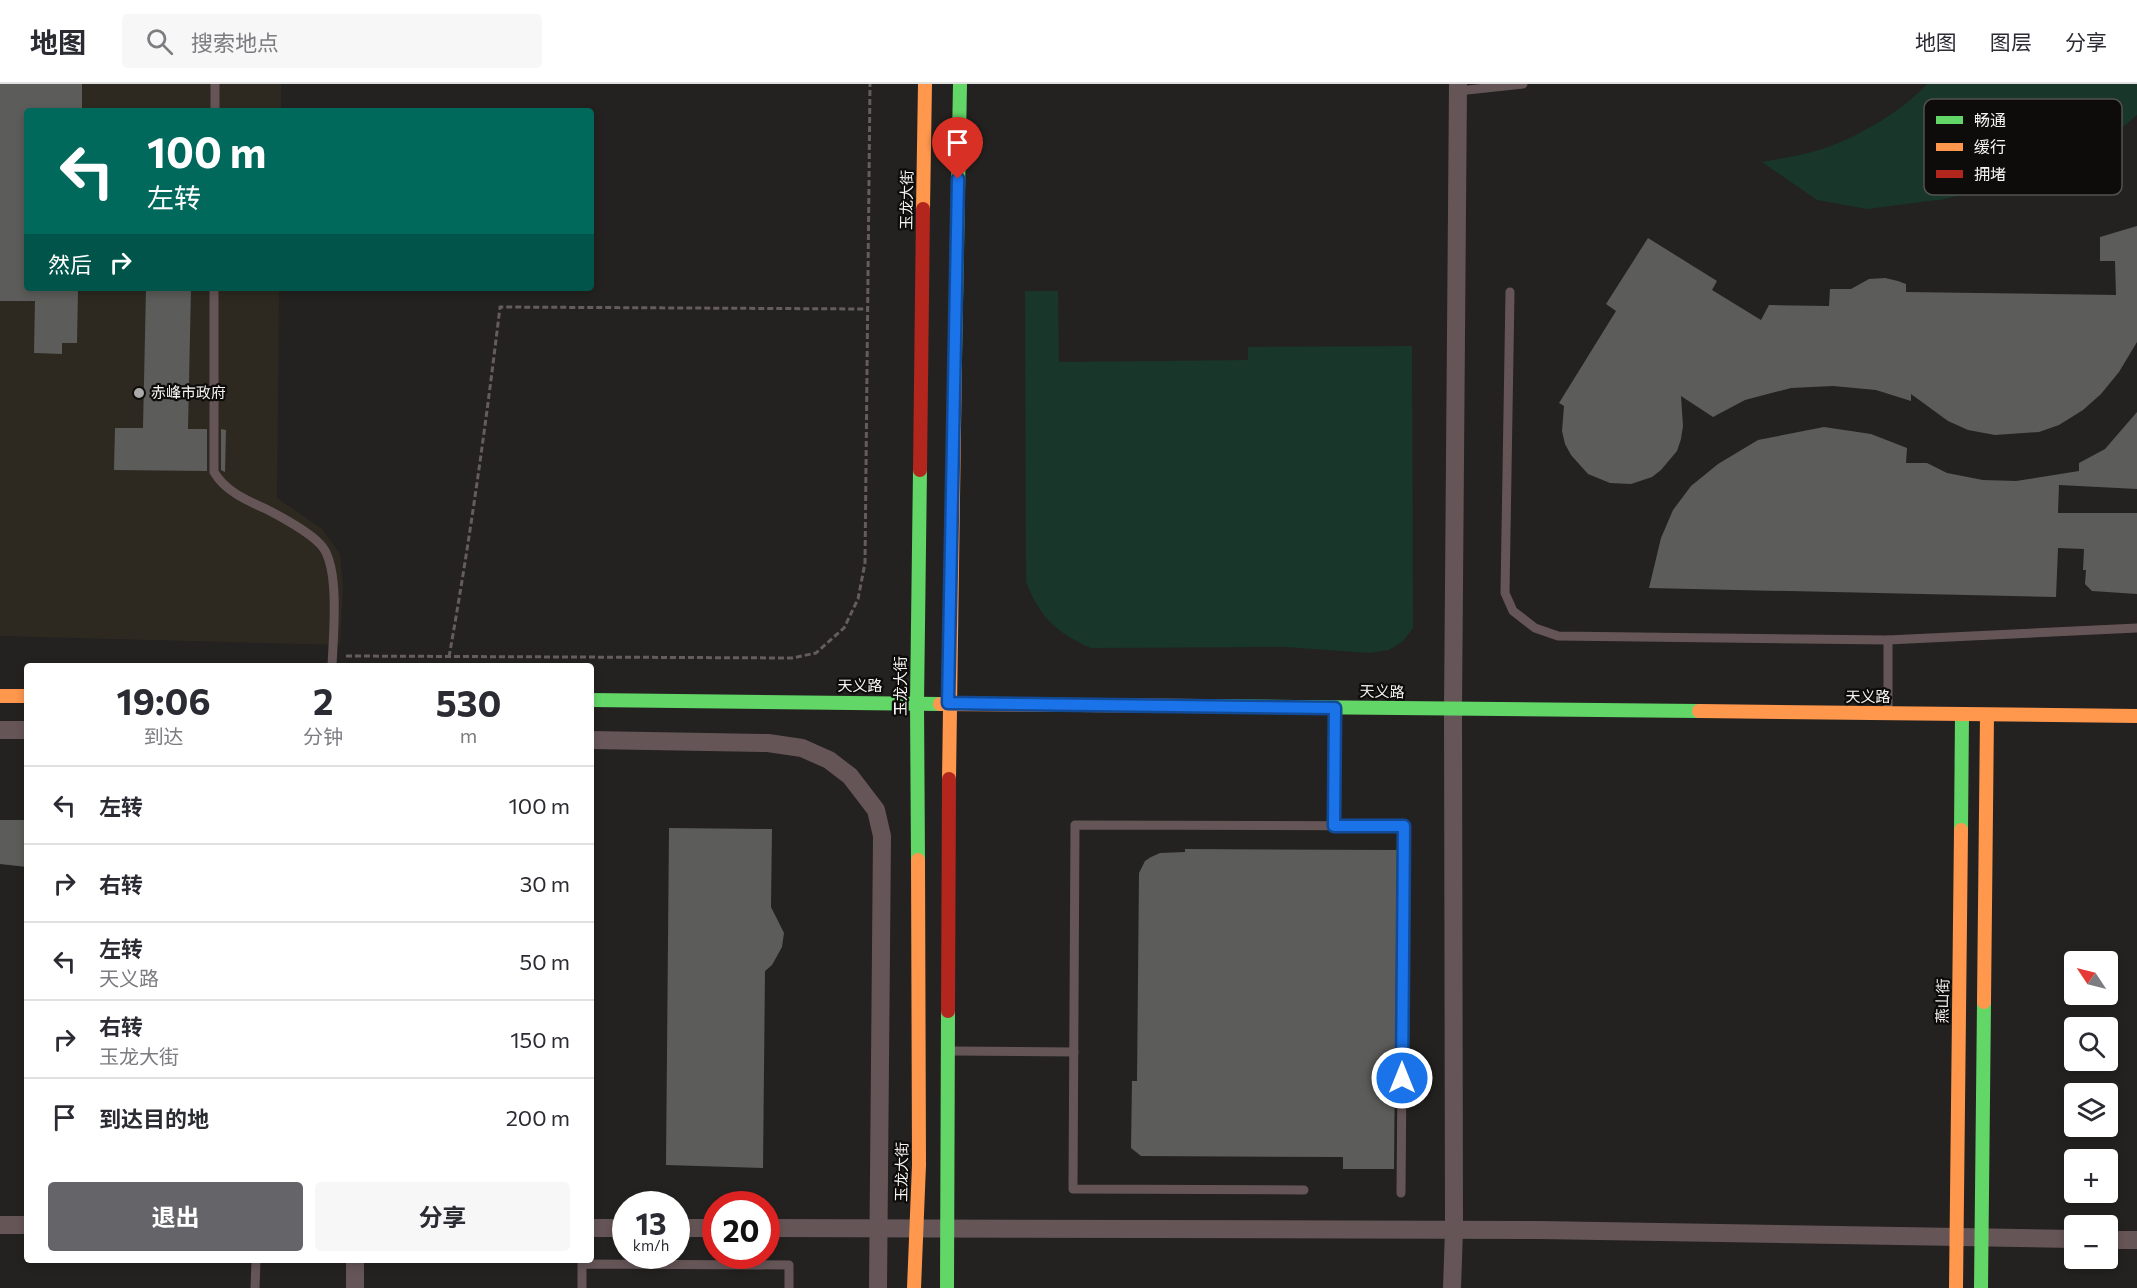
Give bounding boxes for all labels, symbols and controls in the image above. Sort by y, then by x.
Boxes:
search box [122,14,542,68]
text: 地图 [30,25,86,59]
icon: search [143,25,176,58]
text: 搜索地点 [191,29,279,56]
text: 地图 [1915,29,1957,54]
text: 图层 [1990,29,2032,54]
text: 分享 [2065,29,2107,54]
legend [1924,99,2122,195]
text: 畅通 [1974,110,2006,129]
pin [932,117,983,179]
text: 100 m [147,125,267,177]
icon: arrive [941,126,974,159]
icon: left [48,132,126,210]
text: 缓行 [1974,137,2006,156]
text: 拥堵 [1974,164,2006,183]
street label: 玉龙大街 [896,170,916,230]
text: 左转 [147,181,201,214]
icon: right [104,246,137,279]
text: 然后 [48,251,92,278]
place label: 赤峰市政府 [151,383,226,401]
marker: 赤峰市政府 [132,386,146,400]
street label: 玉龙大街 [891,656,909,716]
street label: 天义路 [837,676,883,694]
text: 19:06 [116,678,211,722]
text: 2 [313,678,333,722]
text: 530 [436,680,502,724]
street label: 天义路 [1359,682,1405,700]
street label: 天义路 [1845,687,1891,705]
text: m [460,723,477,747]
text: 到达 [144,724,184,748]
text: 分钟 [303,724,343,748]
icon: left [48,789,81,822]
text: 100 m [508,792,570,819]
text: 左转 [99,793,143,820]
icon: right [48,867,81,900]
text: 30 m [520,870,570,897]
text: 右转 [99,871,143,898]
text: 左转 [99,935,143,962]
icon: left [48,945,81,978]
text: 50 m [520,948,570,975]
north arrow [2064,951,2118,1005]
map controls [2064,951,2118,1269]
text: 天义路 [99,966,159,990]
street label: 燕山街 [1933,978,1951,1024]
text: 右转 [99,1013,143,1040]
button: search [2064,1017,2118,1071]
icon: right [48,1023,81,1056]
text: 150 m [510,1026,570,1053]
text: 玉龙大街 [99,1044,179,1068]
position arrow [1370,1046,1434,1110]
button: layers [2064,1083,2118,1137]
icon: arrive [48,1101,81,1134]
text: 200 m [506,1104,570,1131]
text: 到达目的地 [99,1105,209,1132]
street label: 玉龙大街 [891,1142,911,1202]
button: + [2064,1149,2118,1203]
button: 退出 [48,1182,303,1251]
button: 分享 [315,1182,570,1251]
speed limit sign: 20 [702,1191,780,1269]
text: 13 [635,1204,667,1241]
button: − [2064,1215,2118,1269]
text: km/h [633,1236,669,1254]

